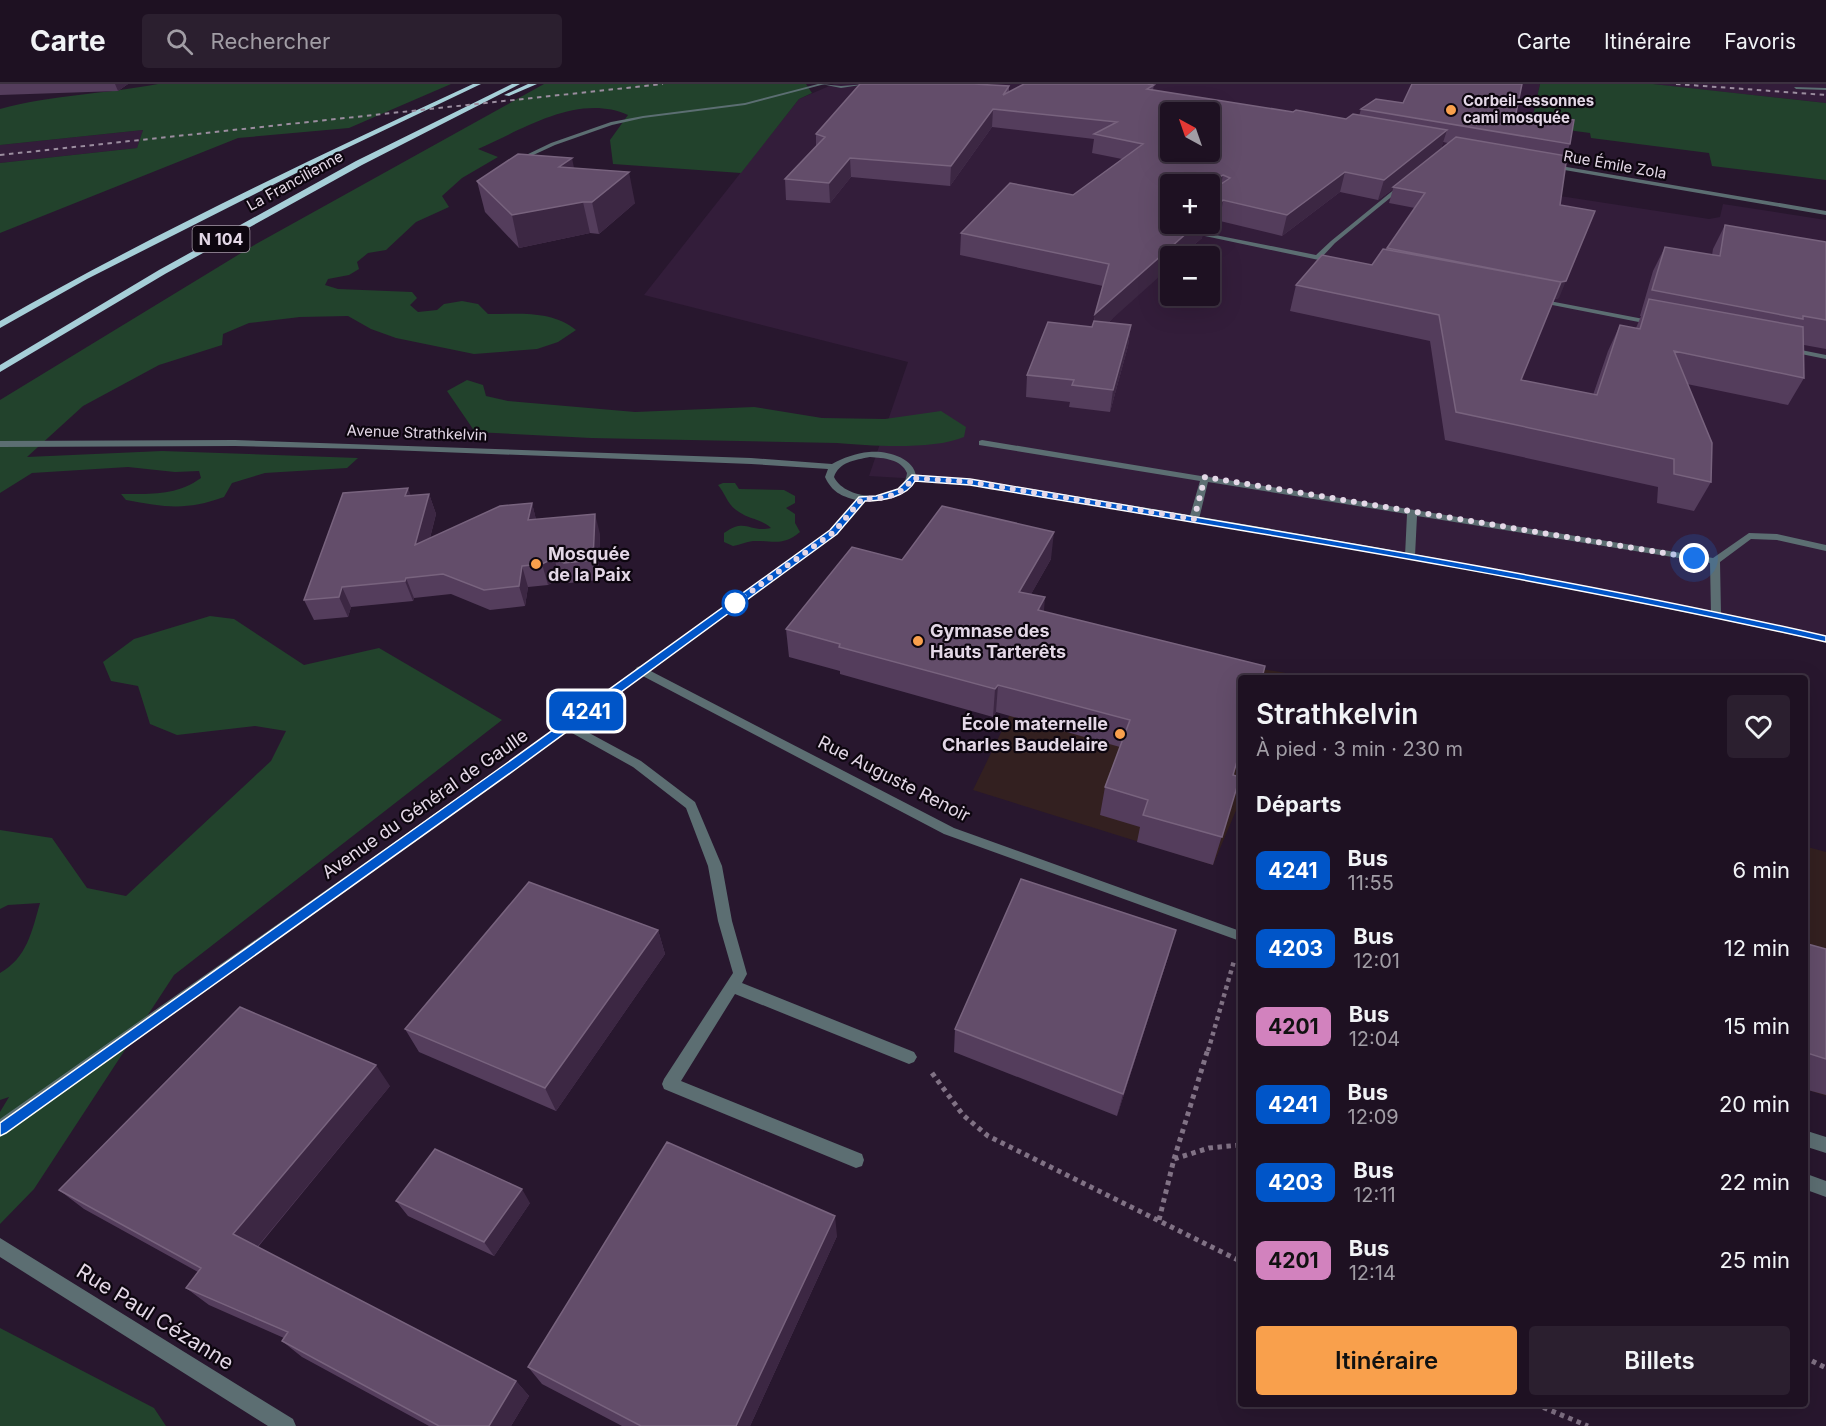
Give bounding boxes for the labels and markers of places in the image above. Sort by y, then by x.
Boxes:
place label: Corbeil-essonnes cami mosquée [1463,91,1594,127]
marker: Corbeil-essonnes cami mosquée [1444,103,1458,117]
place label: Mosquée de la Paix [548,543,632,585]
marker: Mosquée de la Paix [529,557,543,571]
unlabelled marker [722,590,748,616]
place label: Gymnase des Hauts Tarterêts [930,620,1066,662]
marker: Gymnase des Hauts Tarterêts [911,634,925,648]
place label: École maternelle Charles Baudelaire [942,713,1108,755]
marker: École maternelle Charles Baudelaire [1113,727,1127,741]

